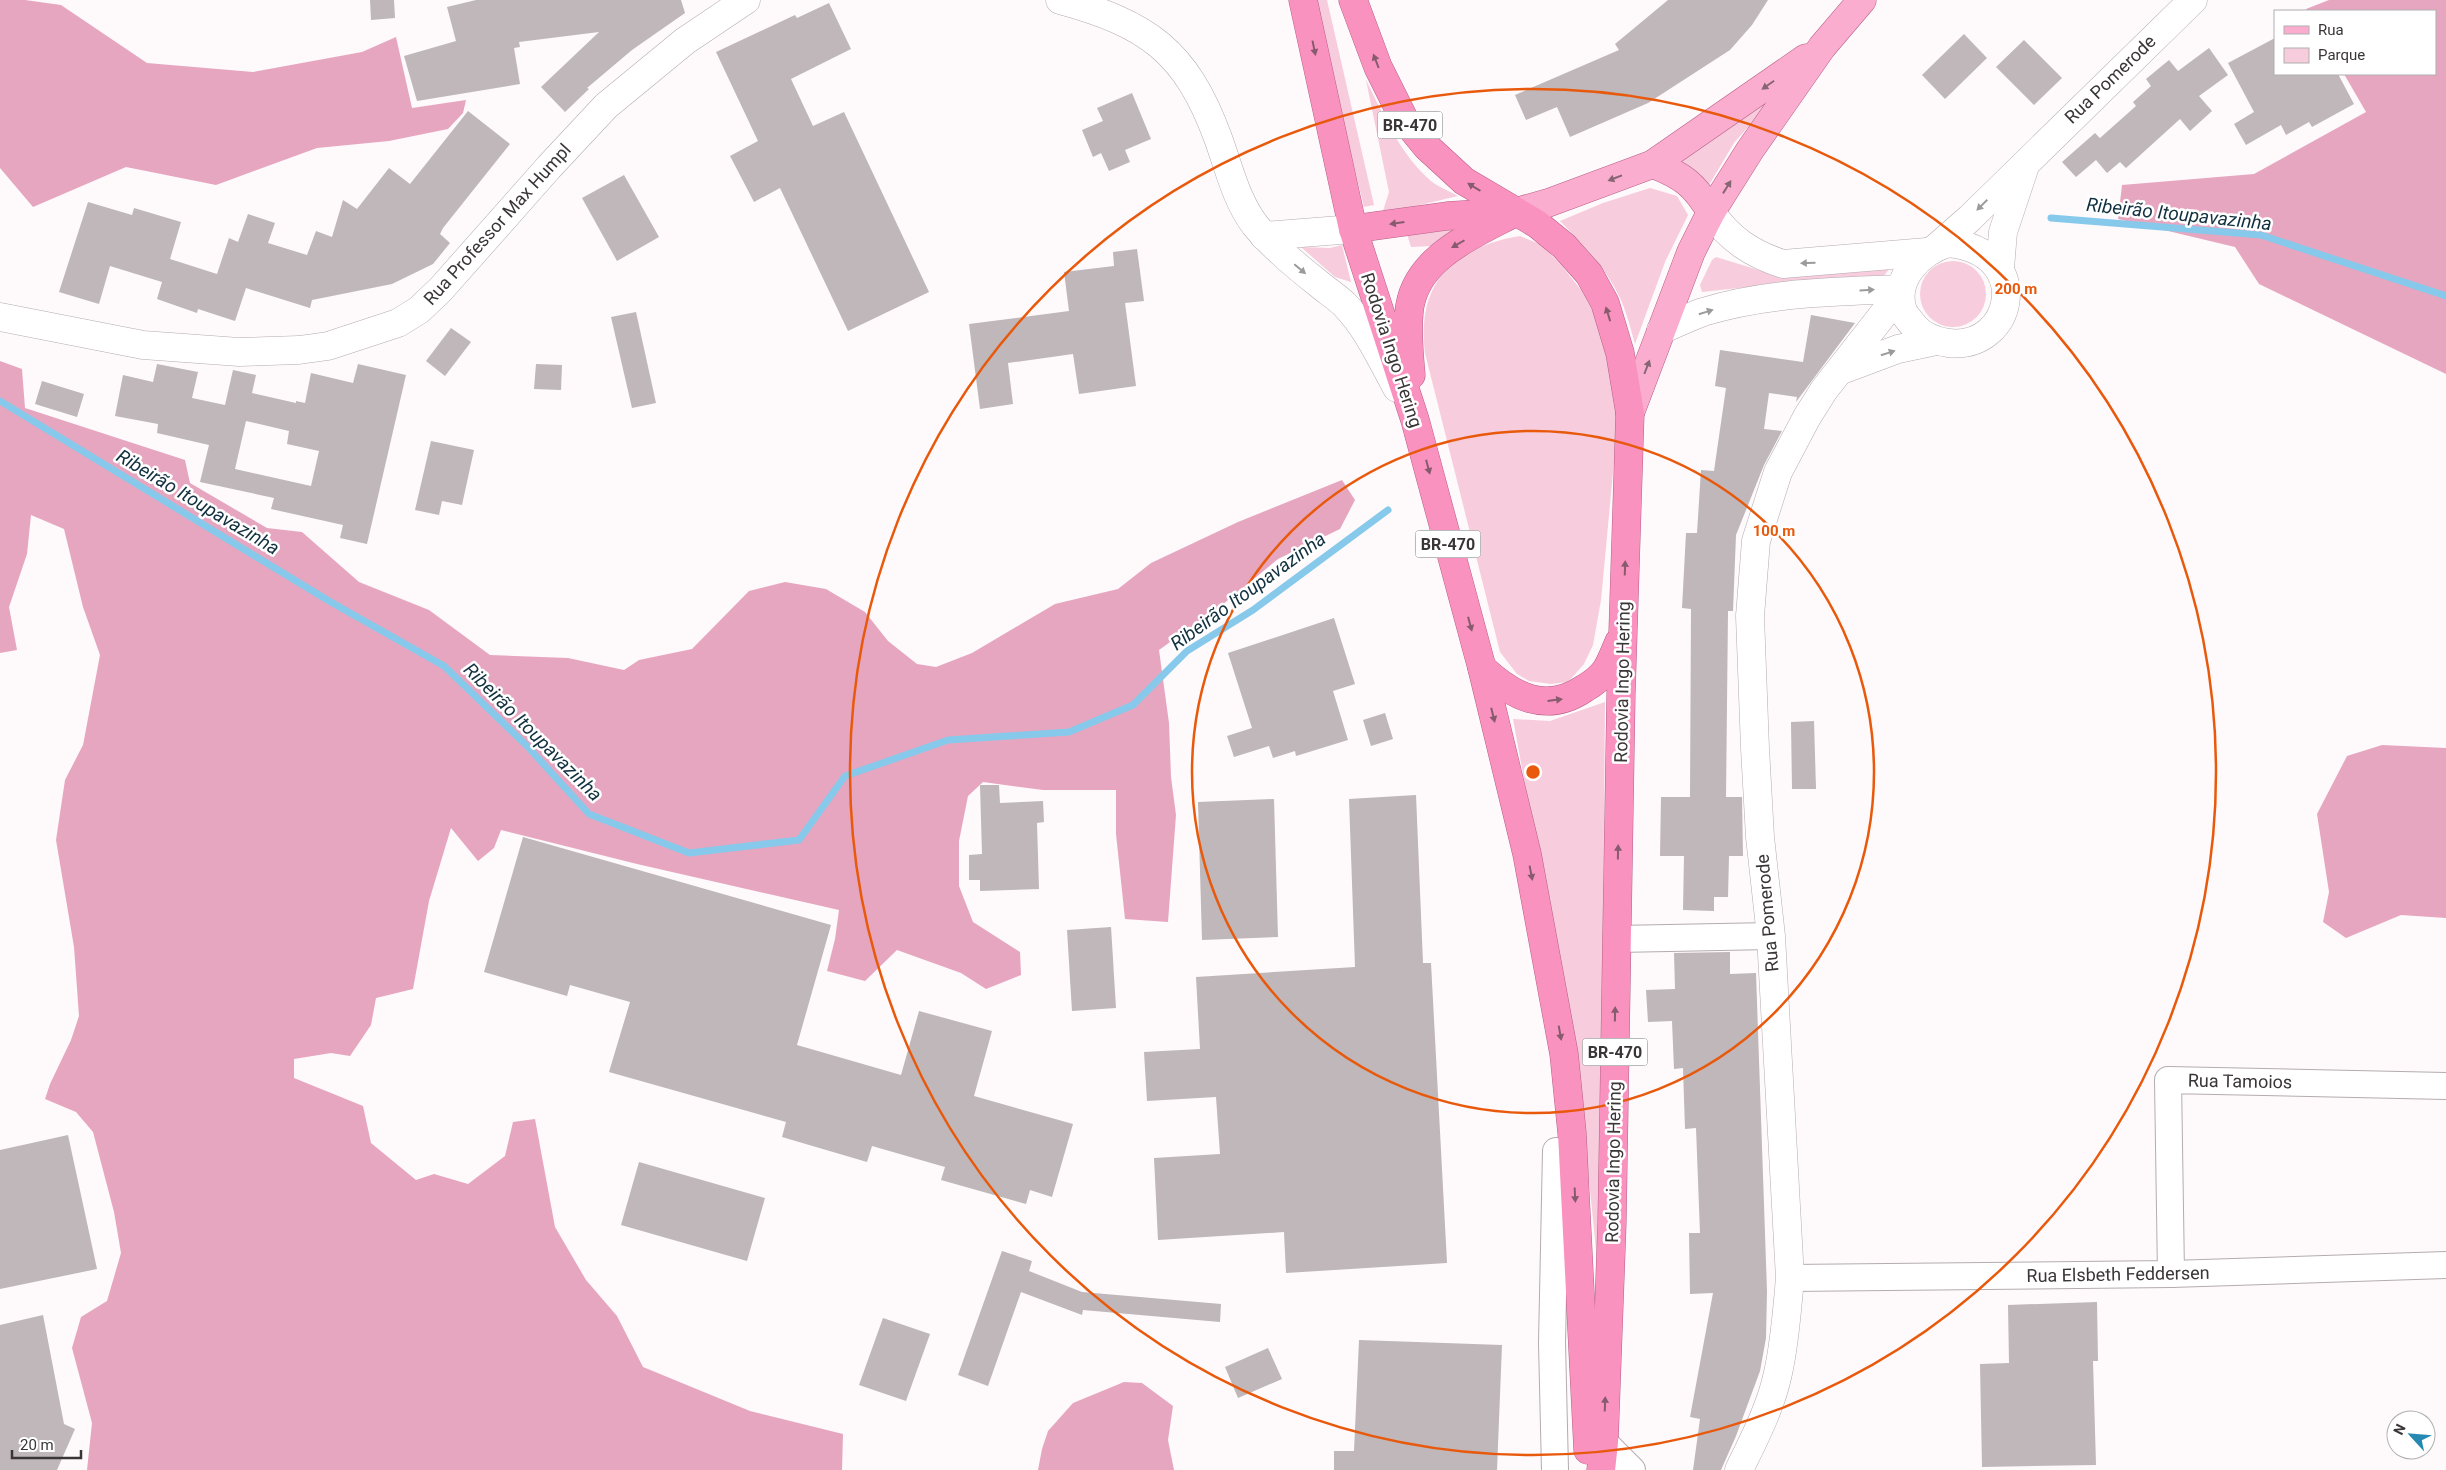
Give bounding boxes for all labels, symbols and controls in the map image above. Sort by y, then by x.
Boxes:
legend [2274,10,2436,75]
text: Rua [2318,21,2344,39]
street label: Rua Pomerode [2060,30,2160,128]
one-way arrow [1310,40,1318,55]
text: Parque [2318,46,2365,64]
one-way arrow [1371,54,1379,68]
one-way arrow [1761,80,1774,90]
road number: BR-470 [1378,112,1442,138]
street label: Rua Professor Max Humpl [419,139,575,309]
one-way arrow [1607,175,1622,182]
one-way arrow [1722,181,1731,194]
one-way arrow [1467,182,1480,191]
water label: Ribeirão Itoupavazinha [2085,193,2273,235]
one-way arrow [1976,199,1988,211]
one-way arrow [1389,219,1405,227]
one-way arrow [1451,240,1464,249]
one-way arrow [1800,259,1816,267]
one-way arrow [1293,263,1306,274]
street label: Rodovia Ingo Hering [1357,270,1427,430]
text: 200 m [1995,280,2037,298]
one-way arrow [1859,286,1875,294]
one-way arrow [1604,307,1611,322]
one-way arrow [1699,307,1714,315]
one-way arrow [1880,348,1895,356]
one-way arrow [1643,359,1651,374]
water label: Ribeirão Itoupavazinha [112,444,284,560]
one-way arrow [1424,459,1432,474]
text: 100 m [1753,522,1795,540]
water label: Ribeirão Itoupavazinha [1166,527,1330,655]
road number: BR-470 [1416,530,1480,558]
one-way arrow [1621,560,1629,576]
street label: Rodovia Ingo Hering [1610,601,1634,763]
one-way arrow [1466,616,1474,631]
water label: Ribeirão Itoupavazinha [459,658,607,806]
one-way arrow [1548,696,1564,704]
one-way arrow [1489,708,1497,723]
centre of rings [1524,763,1542,781]
one-way arrow [1614,843,1622,859]
street label: Rua Pomerode [1751,853,1783,973]
one-way arrow [1528,866,1536,882]
one-way arrow [1612,1006,1620,1022]
one-way arrow [1557,1026,1565,1042]
road number: BR-470 [1582,1038,1648,1066]
street label: Rua Tamoios [2188,1070,2292,1092]
street label: Rodovia Ingo Hering [1601,1081,1625,1243]
one-way arrow [1572,1187,1580,1203]
street label: Rua Elsbeth Feddersen [2026,1262,2210,1286]
one-way arrow [1602,1396,1610,1412]
north arrow [2386,1410,2436,1460]
text: N [2390,1421,2409,1437]
scale bar [12,1428,81,1460]
text: 20 m [20,1436,54,1454]

